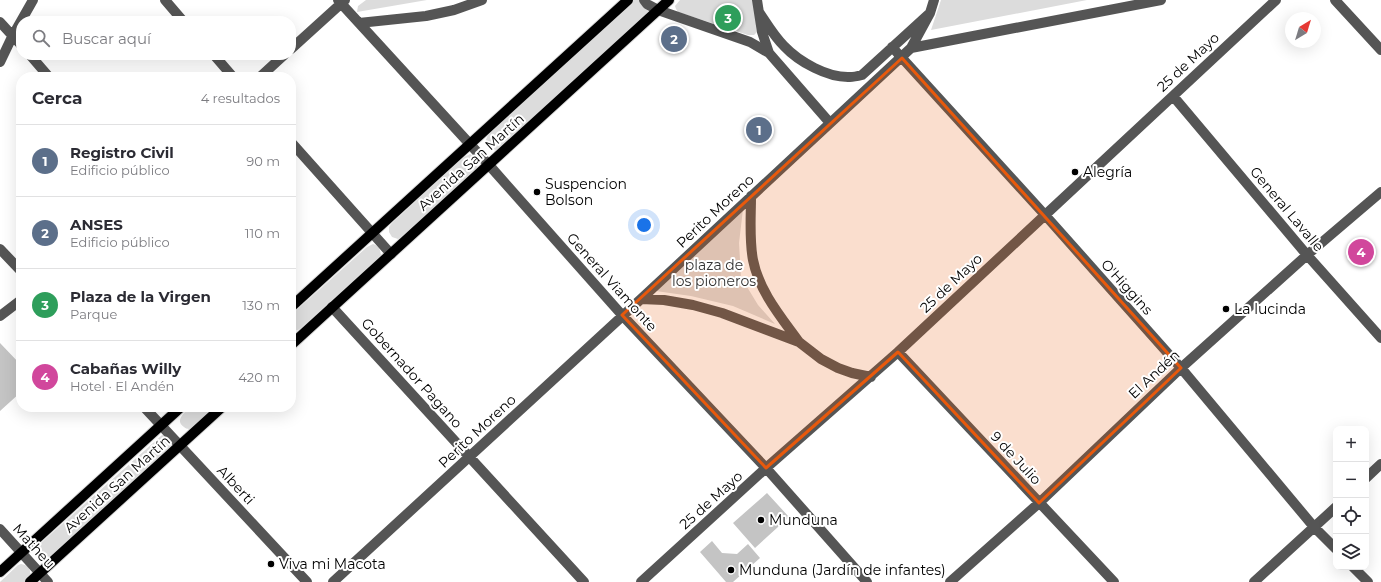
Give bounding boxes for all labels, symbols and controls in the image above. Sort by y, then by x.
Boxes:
pin: 3 [715,3,741,33]
north arrow [1285,12,1321,48]
search box [16,16,296,60]
pin: 2 [661,24,687,54]
icon: search [30,27,52,49]
street label: 25 de Mayo [1153,28,1223,95]
text: Buscar aquí [62,29,151,48]
text: Cerca [32,88,82,108]
text: 4 resultados [201,90,280,106]
street label: Avenida San Martín [414,110,528,214]
pin: 1 [746,115,772,145]
text: Registro Civil [70,143,174,162]
text: 1 [42,153,48,169]
text: 90 m [246,153,280,169]
text: Edificio público [70,162,170,178]
place label: Alegría [1083,163,1132,181]
street label: General Lavalle [1246,163,1328,255]
marker: Alegría [1070,167,1080,177]
street label: Perito Moreno [672,170,758,252]
place label: Suspencion Bolson [545,175,627,209]
marker: Suspencion Bolson [532,187,542,197]
text: ANSES [70,215,123,234]
your location [634,215,654,235]
text: 2 [41,225,49,241]
text: 110 m [245,225,280,241]
street label: General Viamonte [563,229,661,335]
text: Edificio público [70,234,170,250]
pin: 4 [1348,237,1374,267]
street label: 25 de Mayo [916,249,986,316]
street label: O'Higgins [1097,255,1157,319]
park label: plaza de los pioneros [672,256,756,290]
text: Plaza de la Virgen [70,287,211,306]
text: 3 [41,297,49,313]
text: 130 m [242,297,280,313]
place label: La lucinda [1234,300,1306,318]
marker: La lucinda [1221,304,1231,314]
text: Parque [70,306,117,322]
street label: Gobernador Pagano [358,314,467,432]
street label: El Andén [1125,346,1183,402]
text: Cabañas Willy [70,359,181,378]
text: 4 [41,369,49,385]
text: 420 m [238,369,280,385]
text: Hotel · El Andén [70,378,174,394]
street label: Perito Moreno [434,390,520,472]
map controls [1333,426,1369,570]
button: + [1333,426,1369,462]
street label: 9 de Julio [987,428,1045,489]
street label: Avenida San Martín [60,432,174,536]
street label: Alberti [213,462,259,508]
button: − [1333,462,1369,498]
street label: 25 de Mayo [676,467,746,533]
button: locate [1333,498,1369,534]
place label: Munduna [769,511,838,529]
marker: Munduna [756,515,766,525]
street label: Matheu [9,520,59,572]
button: layers [1333,534,1369,570]
place label: Viva mi Macota [279,555,386,573]
marker: Viva mi Macota [266,559,276,569]
place label: Munduna (Jardín de infantes) [739,561,946,579]
marker: Munduna (Jardín de infantes) [726,565,736,575]

